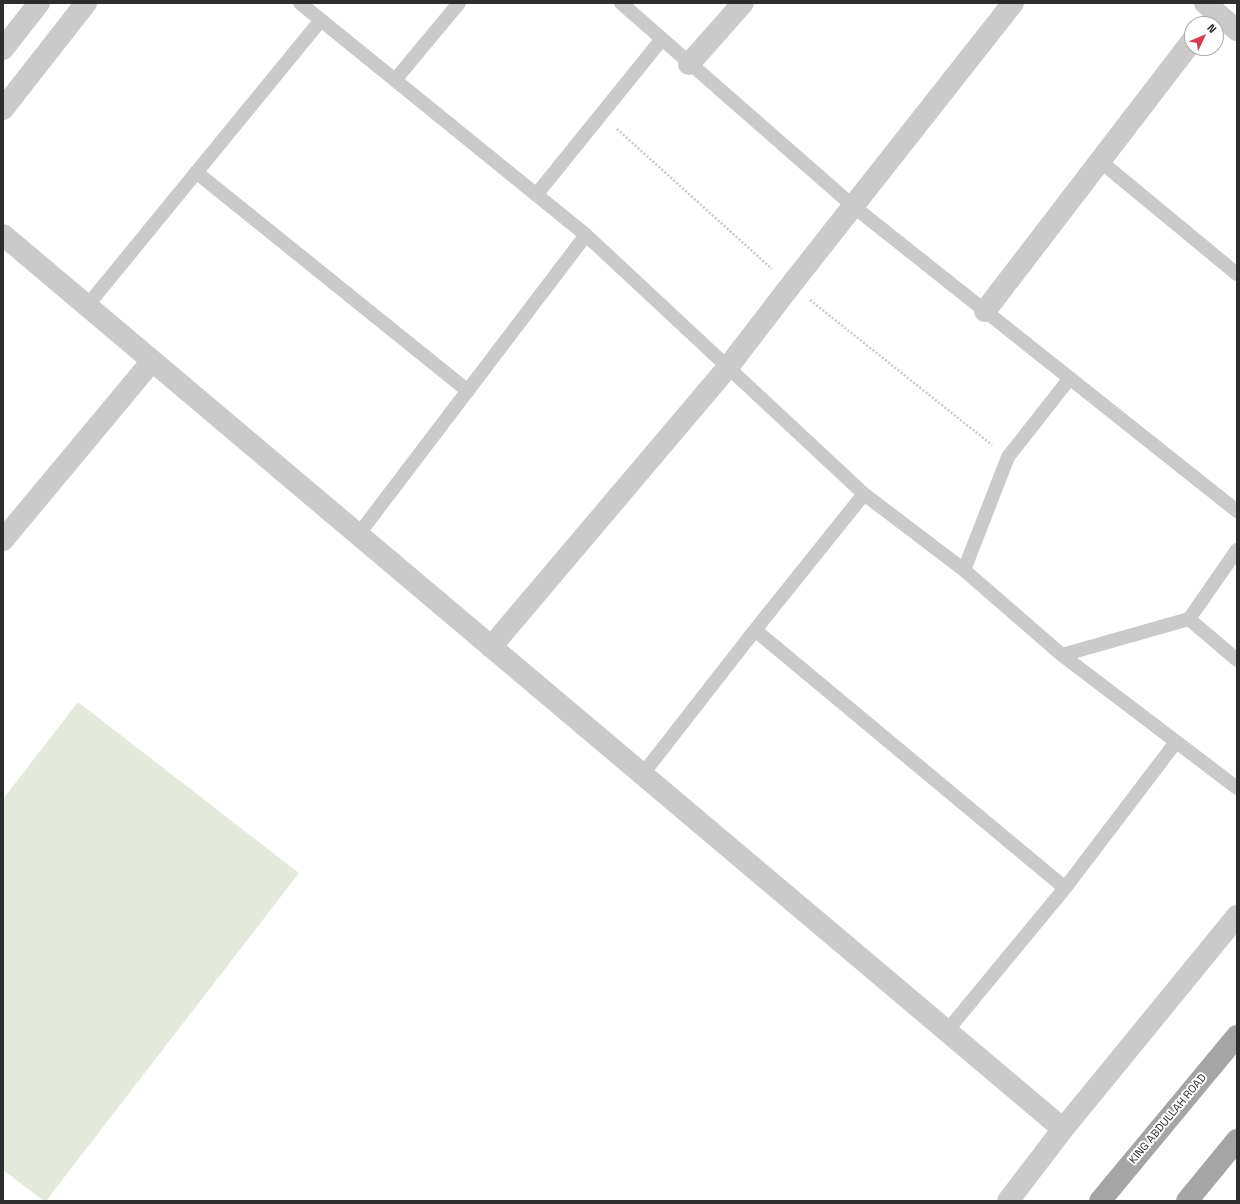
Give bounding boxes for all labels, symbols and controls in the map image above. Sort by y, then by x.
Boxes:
north arrow [1184,16,1224,56]
text: N [1204,21,1220,36]
street label: KING ABDULLAH ROAD [1127,1071,1209,1167]

